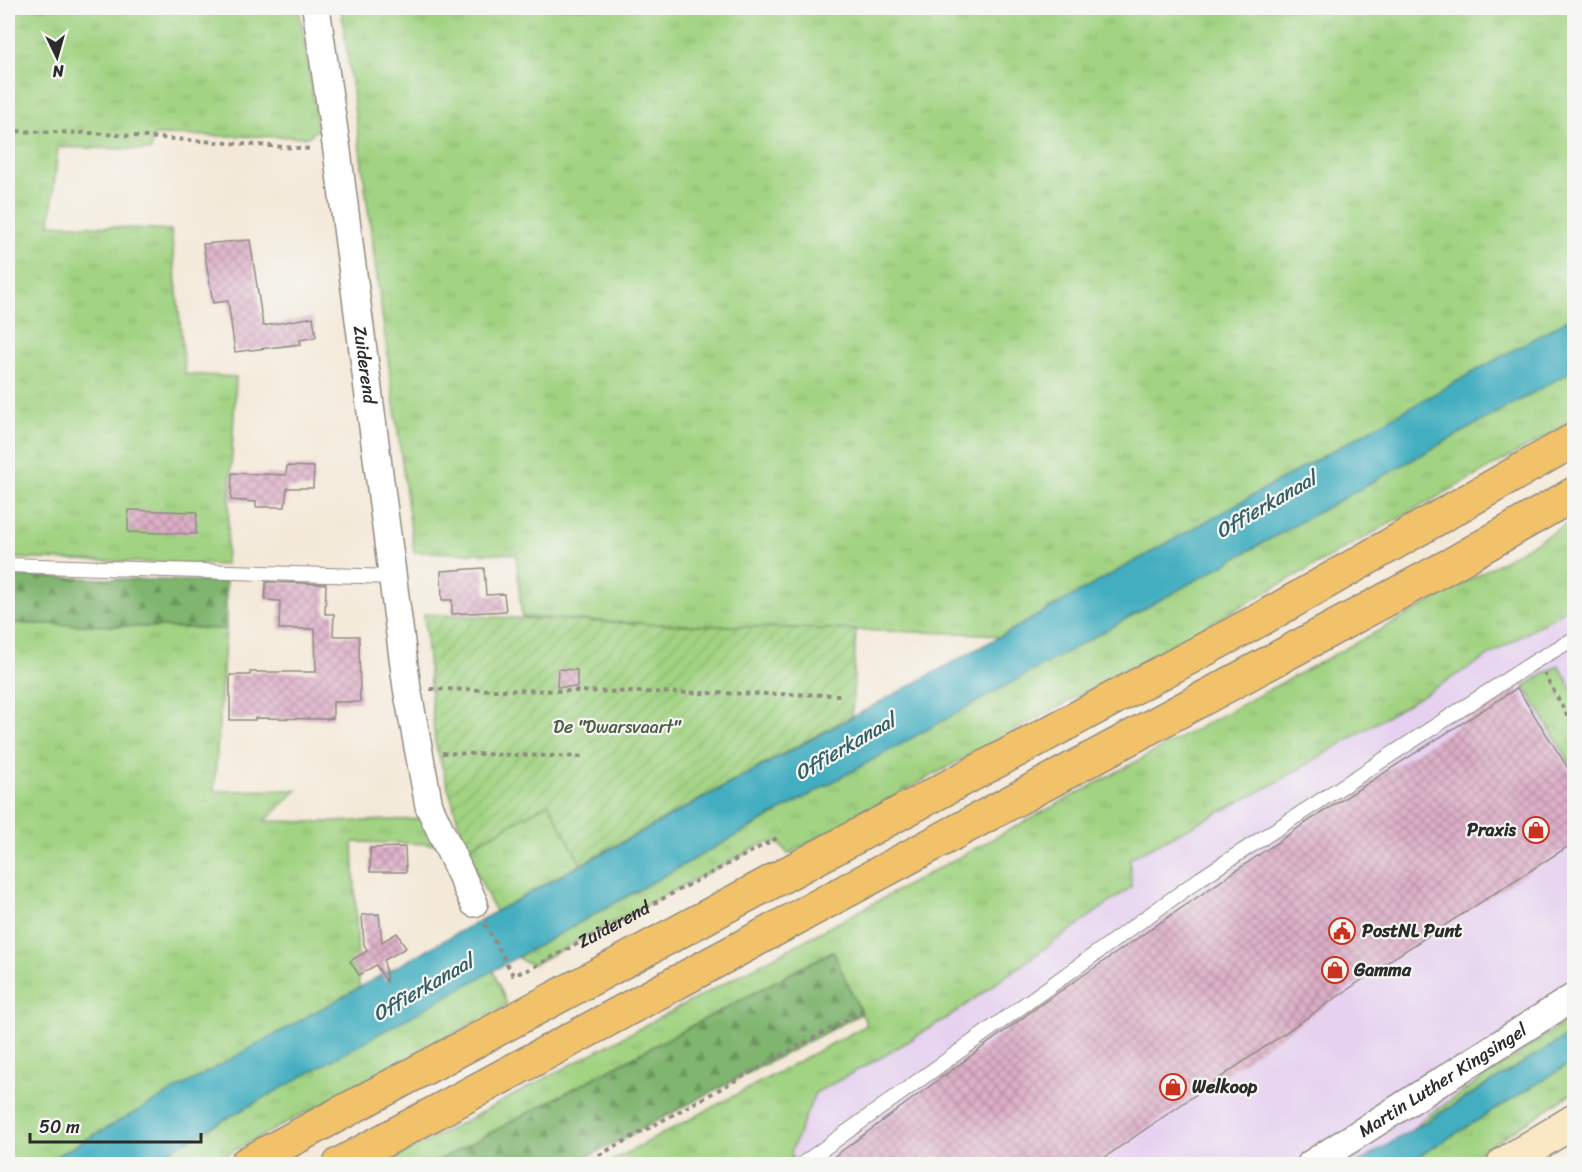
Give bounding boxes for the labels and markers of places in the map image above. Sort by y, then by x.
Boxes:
place label: Praxis [1467,814,1517,846]
shop icon: Praxis [1521,815,1551,845]
place label: PostNL Punt [1362,915,1462,947]
public building icon: PostNL Punt [1327,916,1357,946]
place label: Gamma [1353,954,1412,986]
shop icon: Gamma [1320,955,1350,985]
place label: Welkoop [1192,1071,1258,1103]
shop icon: Welkoop [1158,1072,1188,1102]

